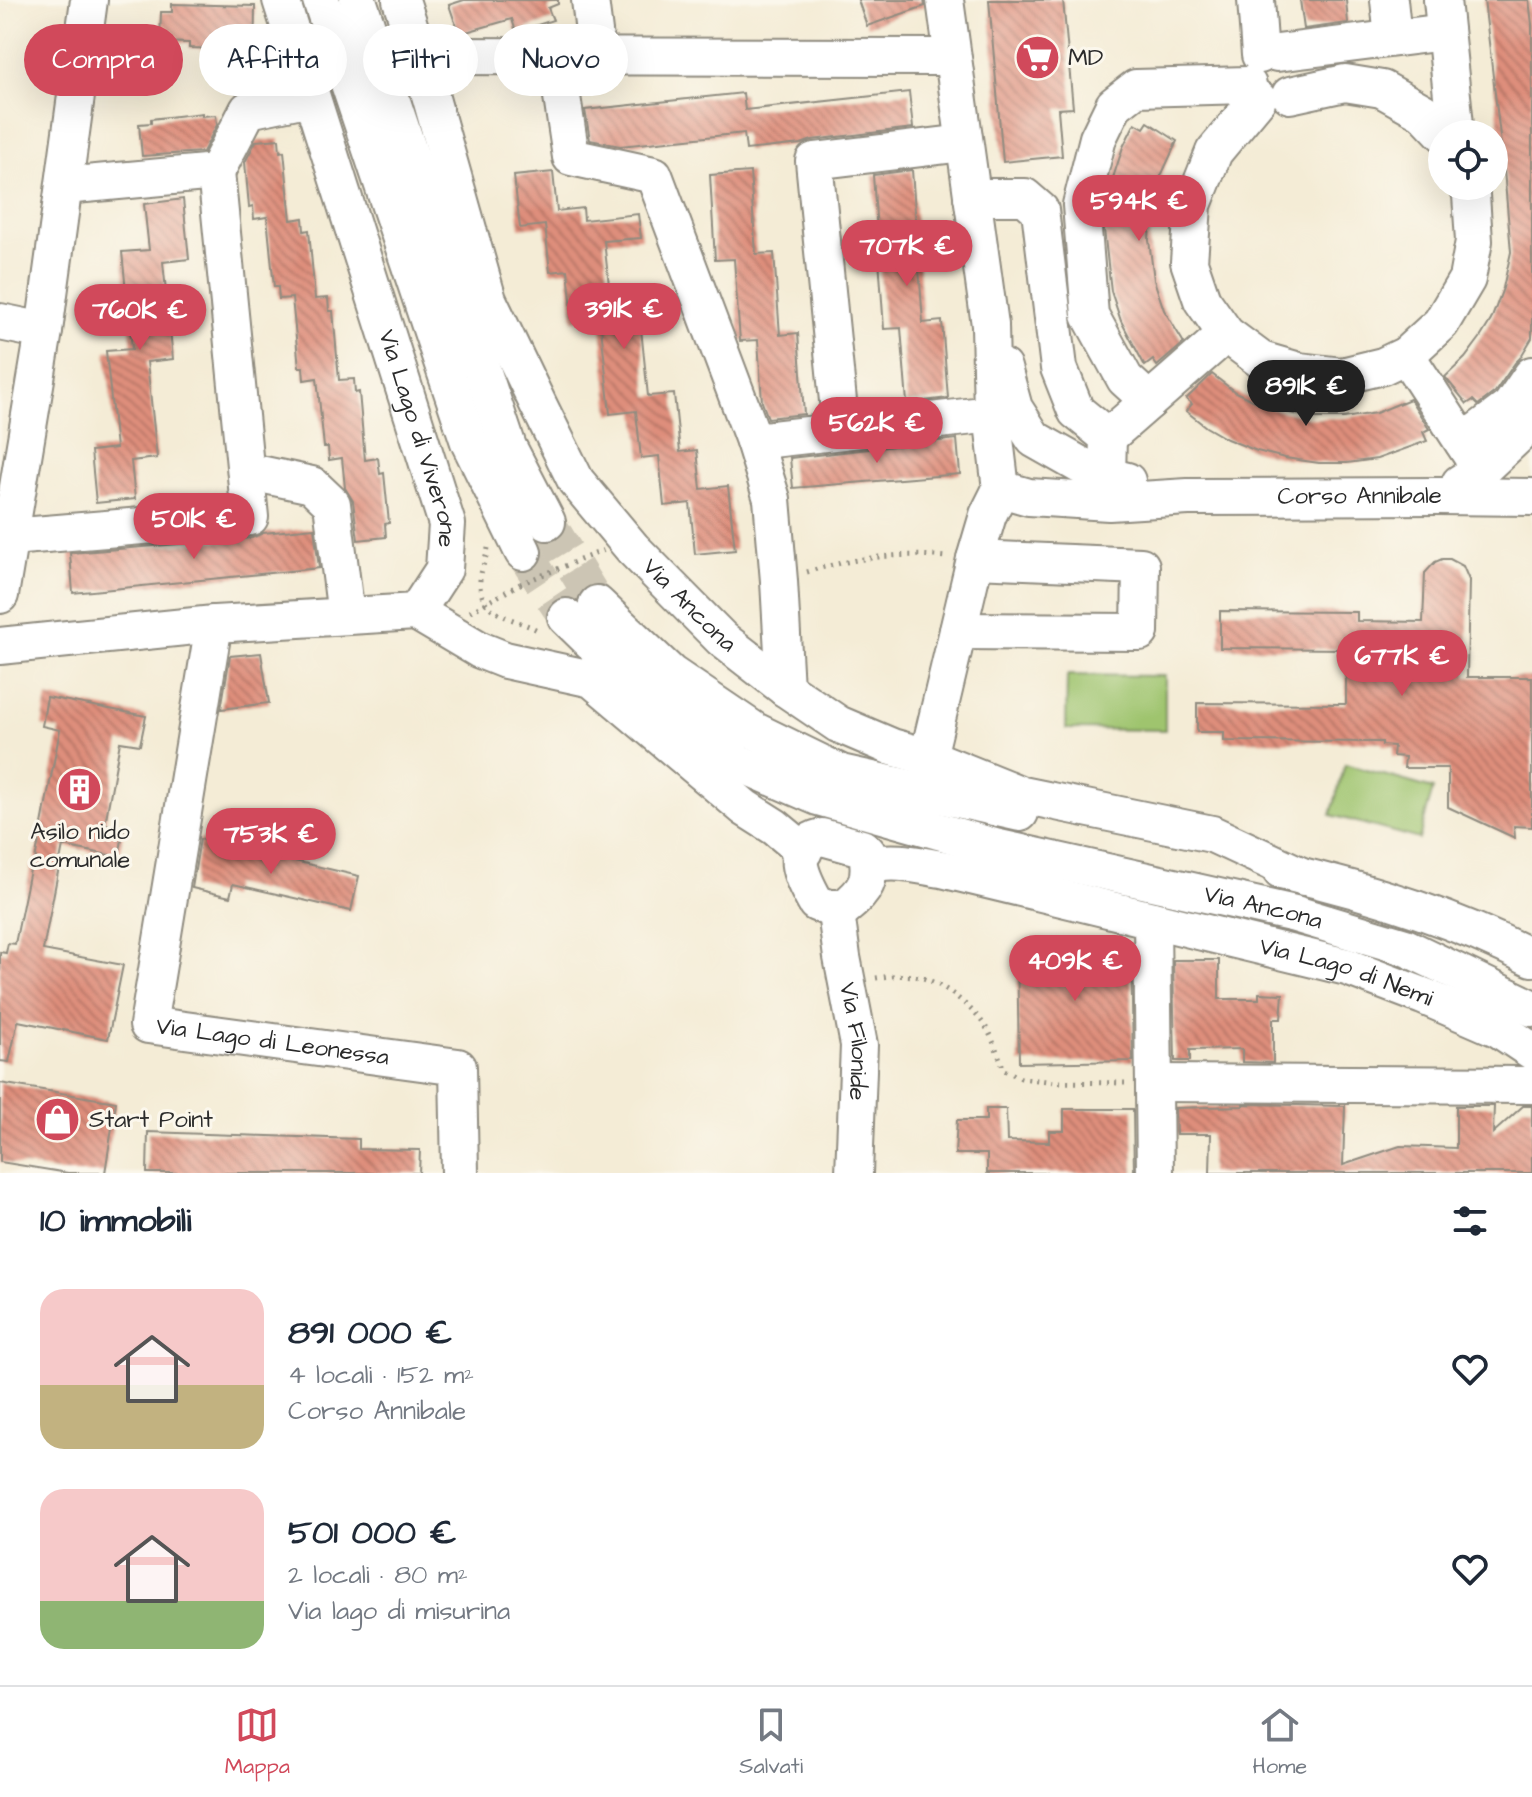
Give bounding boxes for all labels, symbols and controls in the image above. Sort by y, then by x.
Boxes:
chip: Compra [24,24,183,96]
chip: Affitta [199,24,347,96]
chip: Filtri [363,24,478,96]
chip: Nuovo [494,24,628,96]
supermarket icon: MD [1013,34,1061,82]
place label: MD [1068,41,1103,75]
map controls [1428,120,1508,200]
button: locate [1428,120,1508,200]
pin: 594K € [1074,175,1204,243]
text: 594K € [1090,183,1188,219]
pin: 707K € [842,220,972,288]
text: 707K € [859,228,955,264]
pin: 391K € [559,283,689,351]
pin: 760K € [75,284,205,352]
text: 391K € [585,291,663,327]
text: 760K € [92,292,188,328]
street label: Via Lago di Viverone [370,326,464,549]
pin: 891K € [1241,360,1371,428]
text: 891K € [1265,368,1347,404]
pin: 562K € [812,397,942,465]
text: 562K € [829,405,925,441]
street label: Corso Annibale [1277,479,1442,514]
pin: 501K € [129,493,259,561]
text: 501K € [152,501,236,537]
street label: Via Ancona [634,551,743,661]
pin: 677K € [1337,630,1467,698]
text: 677K € [1354,638,1450,674]
building icon: Asilo nido comunale [56,766,104,814]
pin: 753K € [206,808,336,876]
place label: Asilo nido comunale [30,815,130,877]
text: 753K € [224,816,318,852]
street label: Via Ancona [1201,877,1327,938]
street label: Via Lago di Nemi [1256,929,1439,1016]
pin: 409K € [1010,935,1140,1003]
text: 409K € [1027,943,1123,979]
street label: Via Filonide [830,979,876,1101]
street label: Via Lago di Leonessa [154,1009,391,1074]
shop icon: Start Point [34,1096,82,1144]
place label: Start Point [89,1103,213,1137]
text: 10 immobili [40,1197,191,1245]
icon: filters [1448,1199,1492,1243]
text: 891 000 € [288,1309,452,1357]
icon: home [104,1321,200,1417]
icon: heart [1448,1347,1492,1391]
text: 4 locali · 152 m² [288,1357,474,1393]
text: Corso Annibale [288,1393,466,1429]
text: 501 000 € [288,1509,456,1557]
icon: home [104,1521,200,1617]
icon: heart [1448,1547,1492,1591]
text: 2 locali · 80 m² [288,1557,468,1593]
text: Via lago di misurina [288,1593,510,1629]
tab: Mappa [225,1703,290,1782]
tab: Salvati [739,1703,803,1782]
tab: Home [1252,1703,1307,1782]

